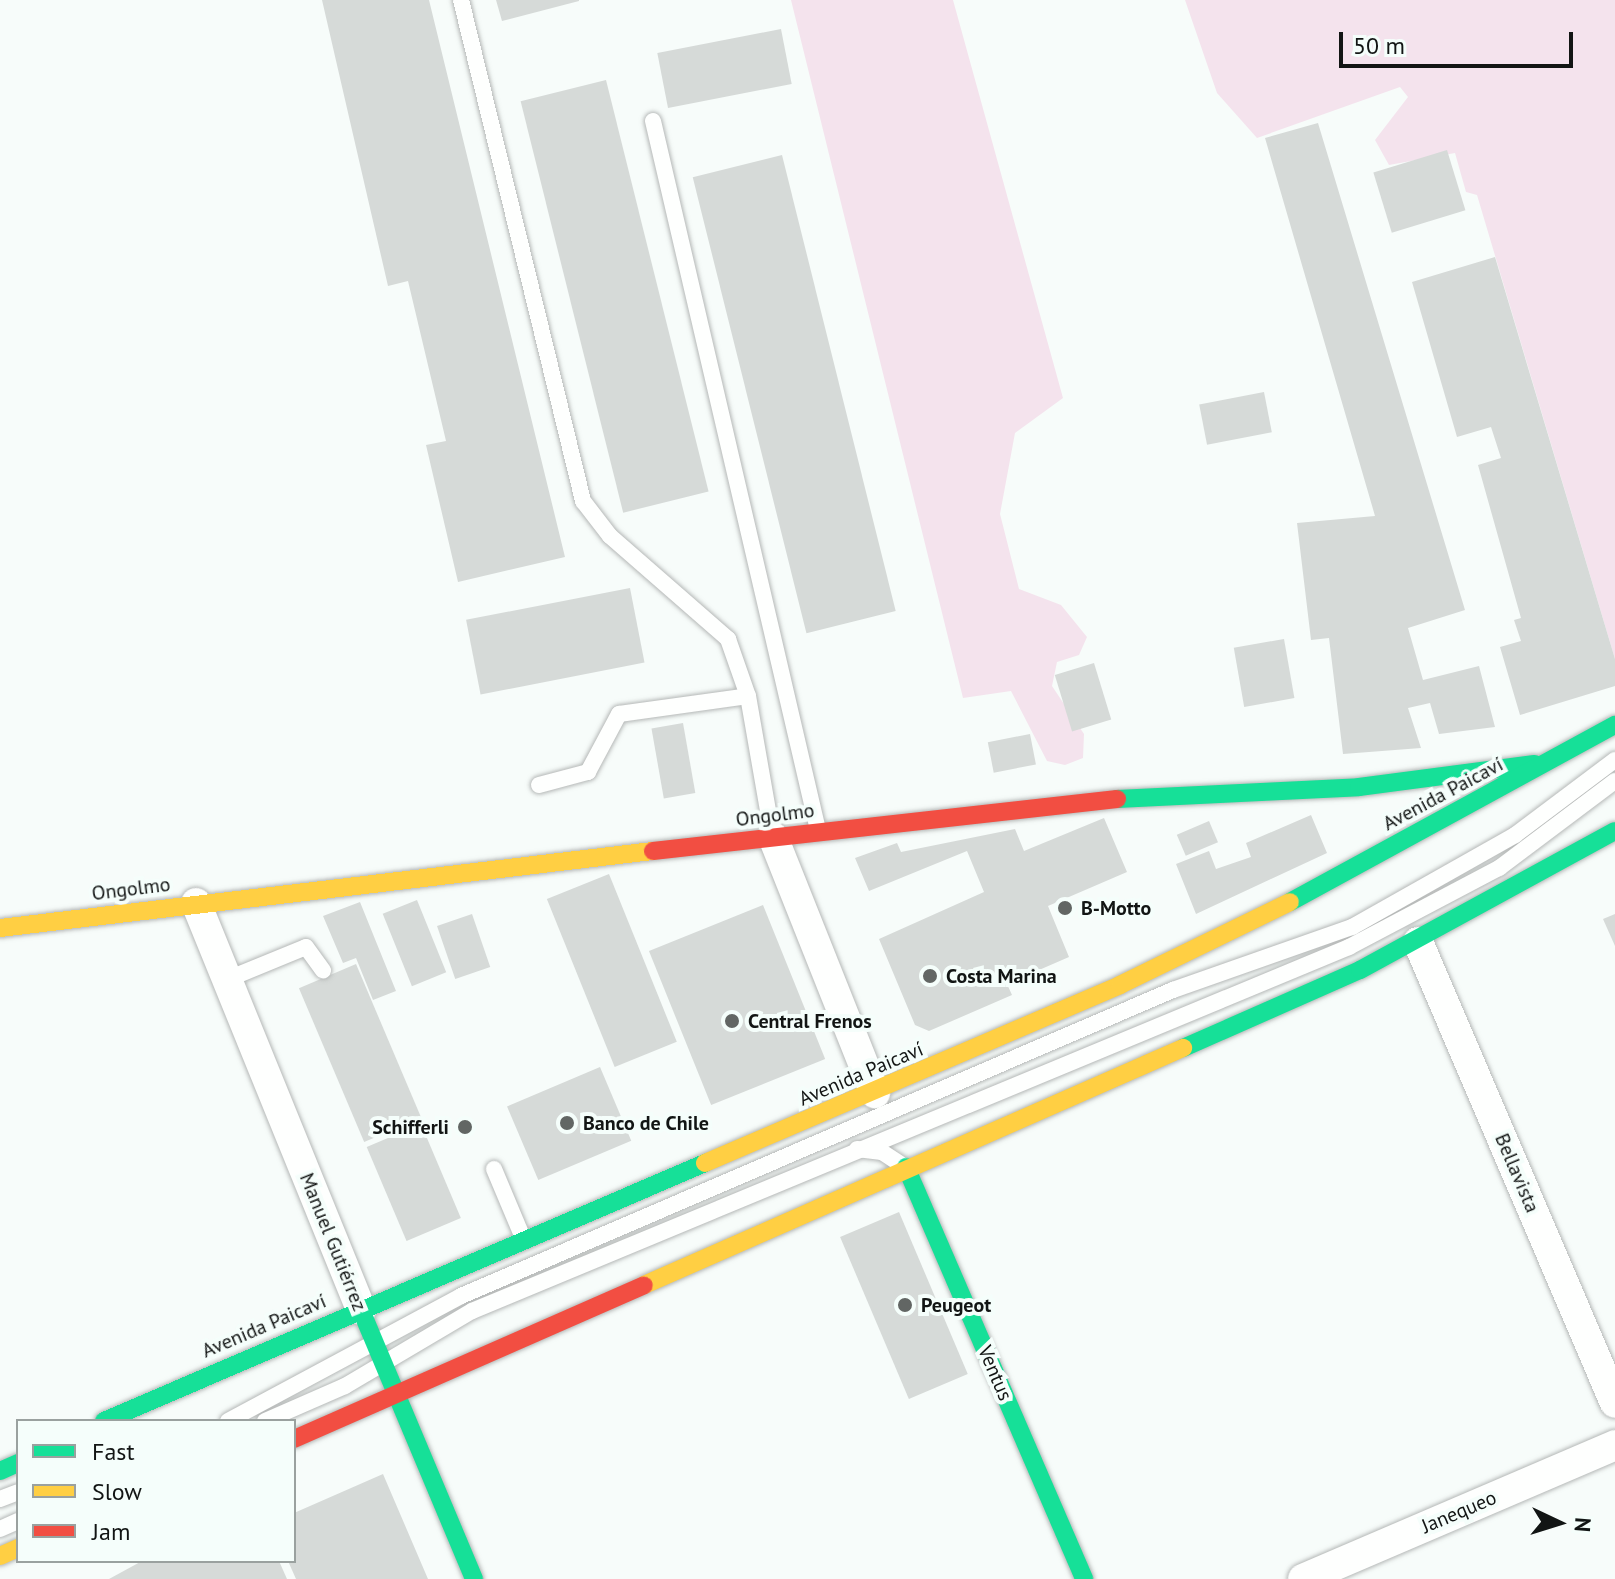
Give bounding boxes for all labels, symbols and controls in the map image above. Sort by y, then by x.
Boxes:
scale bar [1343,16,1577,66]
text: 50 m [1353,30,1405,61]
street label: Avenida Paicaví [1379,752,1507,836]
street label: Ongolmo [734,798,816,832]
street label: Ongolmo [90,872,172,906]
place label: B-Motto [1081,896,1151,920]
marker: B-Motto [1056,899,1074,917]
place label: Costa Marina [946,964,1057,988]
marker: Costa Marina [921,967,939,985]
place label: Central Frenos [748,1009,872,1033]
marker: Central Frenos [723,1012,741,1030]
street label: Avenida Paicaví [795,1037,927,1111]
place label: Banco de Chile [583,1111,709,1135]
marker: Banco de Chile [558,1114,576,1132]
place label: Schifferli [372,1115,449,1139]
marker: Schifferli [456,1118,474,1136]
street label: Bellavista [1490,1130,1544,1216]
street label: Manuel Gutiérrez [294,1170,372,1314]
street label: Avenida Paicaví [198,1289,330,1363]
place label: Peugeot [921,1293,991,1317]
marker: Peugeot [896,1296,914,1314]
street label: Ventus [973,1342,1017,1404]
legend [16,1419,296,1563]
text: Fast [92,1436,135,1467]
text: Slow [92,1476,142,1507]
north arrow [1519,1483,1599,1563]
street label: Janequeo [1418,1486,1500,1538]
text: Jam [92,1516,130,1547]
text: N [1568,1516,1597,1533]

